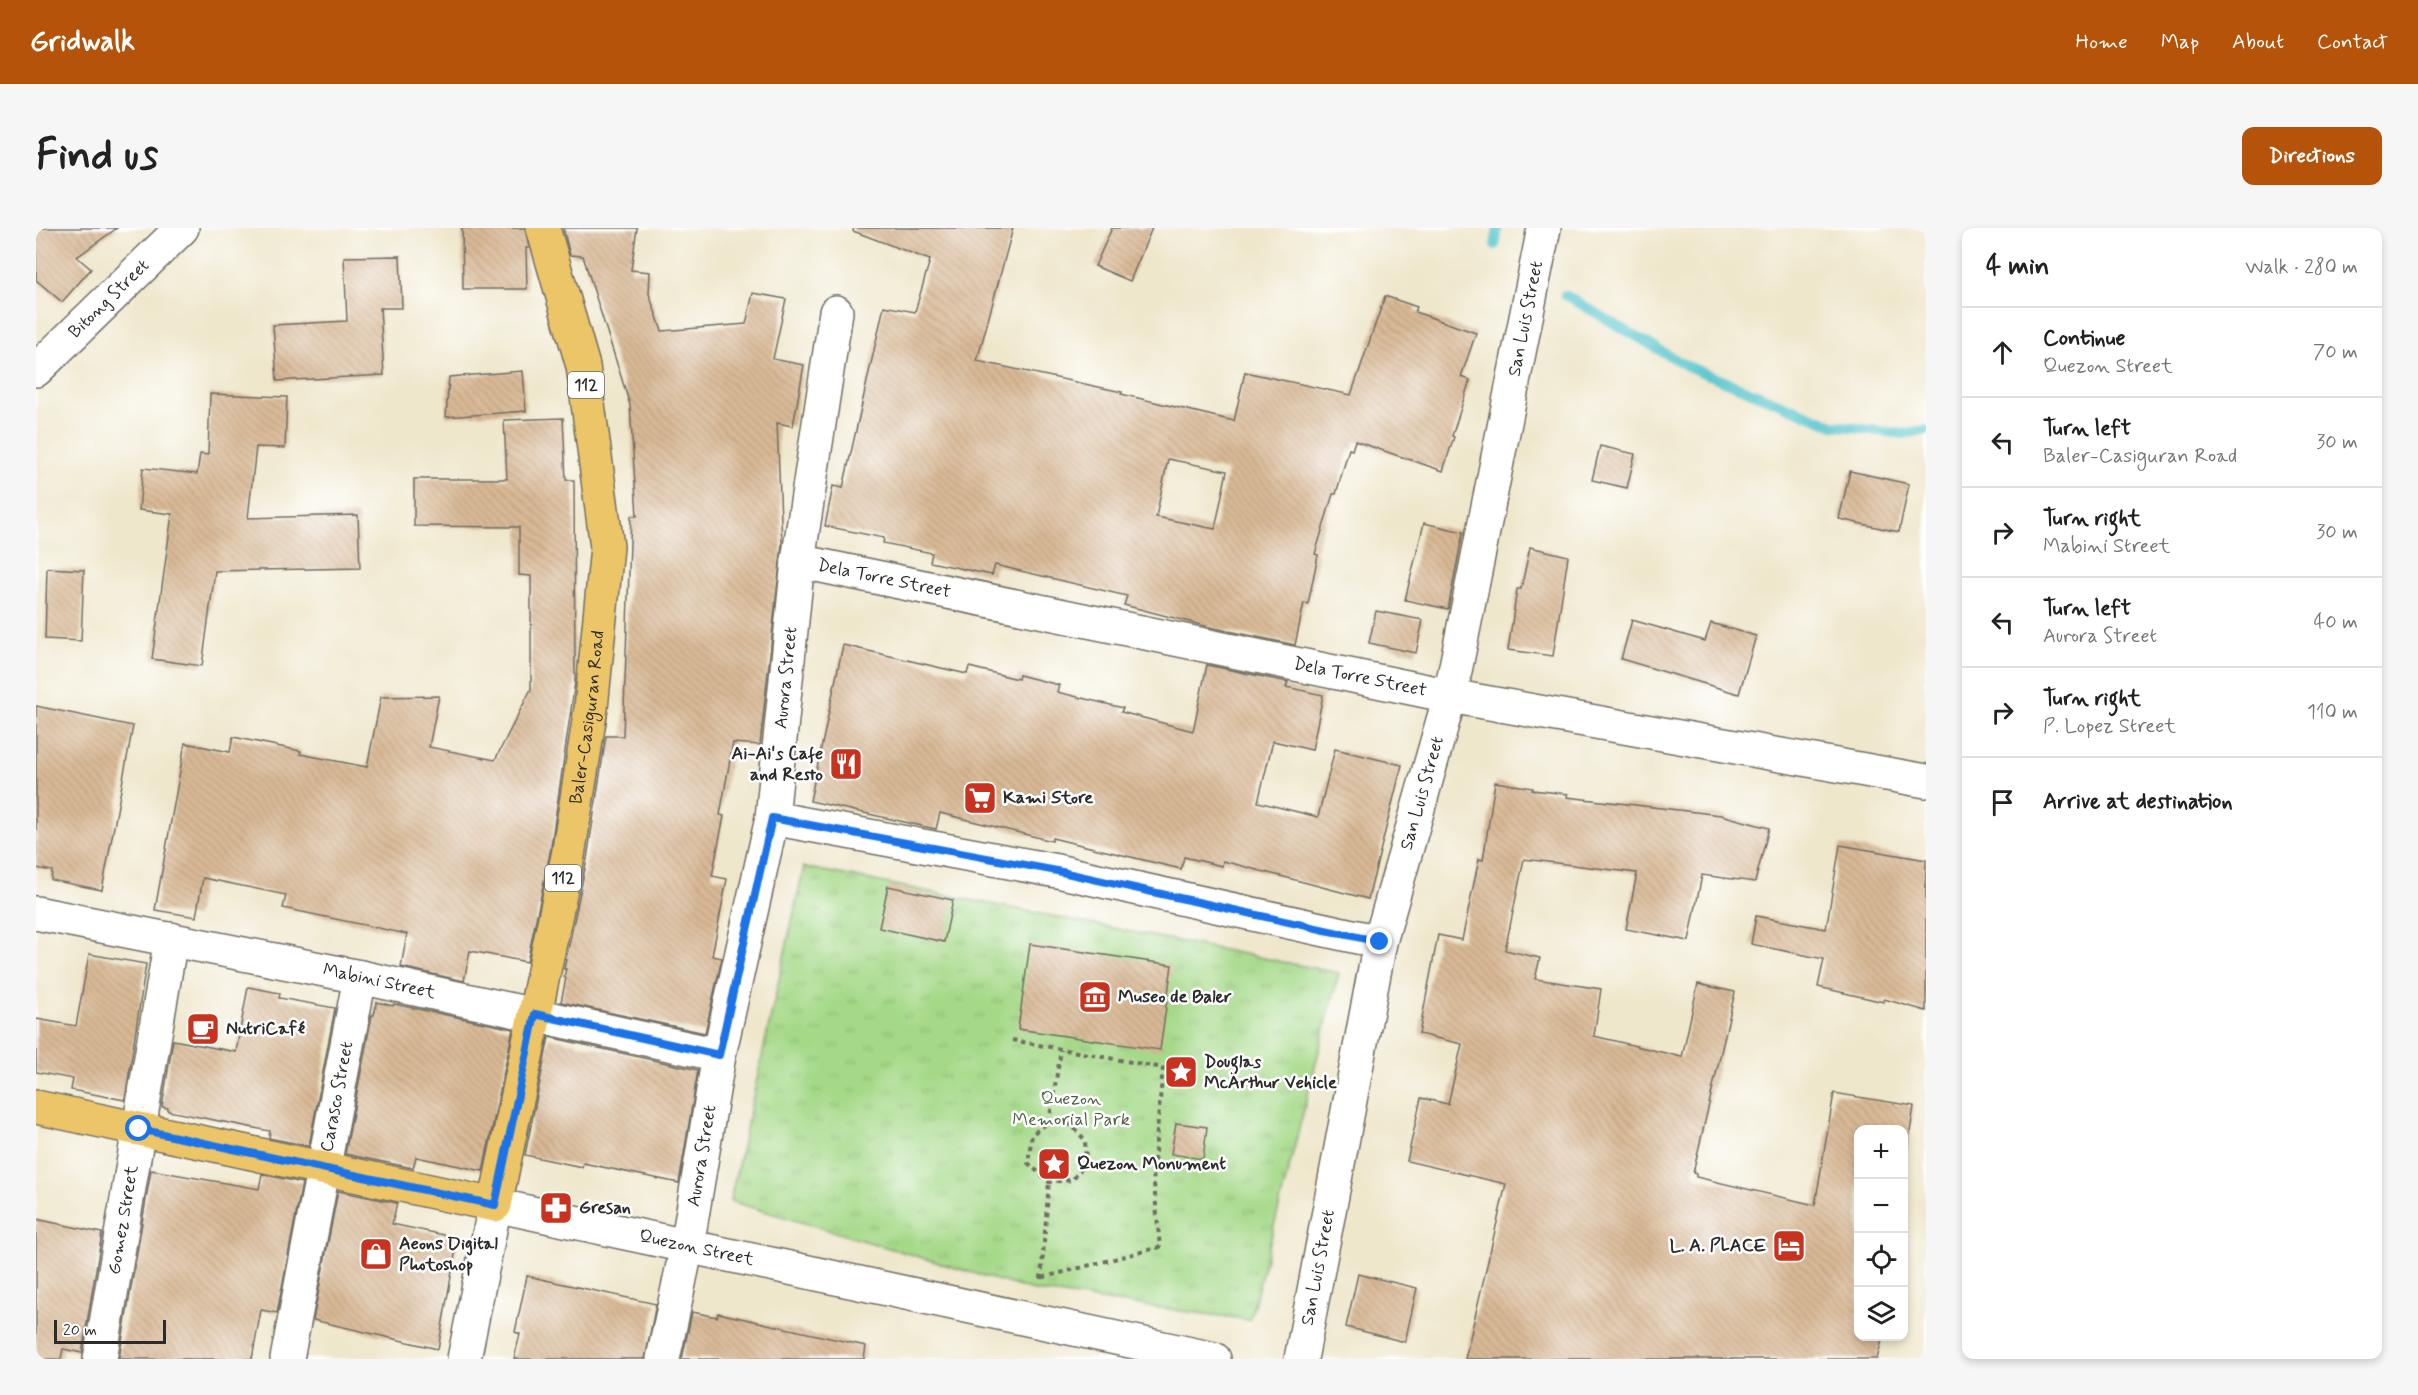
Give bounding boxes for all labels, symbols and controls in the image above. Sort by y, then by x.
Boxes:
text: Gridwalk [30,24,135,61]
text: Home [2076,28,2128,56]
text: Map [2161,28,2199,56]
text: About [2232,28,2284,56]
text: Contact [2317,28,2388,56]
button: Directions [2242,127,2382,185]
text: Find us [36,129,158,184]
text: 4 min [1986,250,2049,284]
street label: Bitong Street [63,254,155,344]
text: Walk · 280 m [2245,254,2358,281]
street label: San Luis Street [1502,259,1549,379]
text: Continue [2043,325,2125,353]
icon: ahead [1986,336,2019,369]
text: 70 m [2313,339,2358,366]
text: Quezon Street [2043,353,2173,380]
road number: 112 [568,372,604,398]
text: Turn left [2043,415,2131,443]
icon: left [1986,426,2019,459]
text: 30 m [2316,429,2358,456]
text: Baler-Casiguran Road [2043,443,2237,470]
text: Turn right [2043,505,2141,533]
icon: right [1986,516,2019,549]
text: 30 m [2316,519,2358,546]
text: Mabini Street [2043,533,2170,560]
street label: Dela Torre Street [815,553,953,604]
text: Turn left [2043,595,2131,623]
icon: left [1986,606,2019,639]
text: 40 m [2314,609,2358,636]
text: Aurora Street [2043,623,2157,650]
street label: Aurora Street [769,625,803,730]
street label: Baler-Casiguran Road [564,629,611,806]
street label: Dela Torre Street [1291,652,1429,703]
text: Turn right [2043,685,2141,713]
icon: right [1986,696,2019,729]
text: 110 m [2307,699,2358,726]
text: P. Lopez Street [2043,713,2176,740]
street label: San Luis Street [1395,733,1450,853]
place label: Ai-Ai's Cafe and Resto [731,742,823,787]
restaurant icon: Ai-Ai's Cafe and Resto [828,746,864,782]
supermarket icon: Kami Store [962,780,998,816]
place label: Kami Store [1003,786,1093,810]
icon: arrive [1986,786,2019,819]
text: Arrive at destination [2043,788,2233,816]
road number: 112 [545,865,581,891]
route end [1366,928,1392,954]
street label: Mabini Street [321,958,438,1005]
museum icon: Museo de Baler [1077,979,1113,1015]
place label: Museo de Baler [1118,985,1232,1009]
cafe icon: NutriCafé [185,1011,221,1047]
place label: NutriCafé [226,1017,305,1041]
street label: Carasco Street [315,1039,359,1154]
place label: Douglas McArthur Vehicle [1204,1050,1337,1095]
place icon: Douglas McArthur Vehicle [1163,1054,1199,1090]
park label: Quezon Memorial Park [1012,1087,1130,1132]
street label: Aurora Street [682,1103,722,1208]
route start [125,1115,151,1141]
map controls [1854,1125,1908,1341]
button: + [1854,1125,1908,1179]
place icon: Quezon Monument [1036,1146,1072,1182]
place label: Quezon Monument [1077,1152,1226,1176]
street label: Gomez Street [102,1163,145,1276]
button: − [1854,1179,1908,1233]
pharmacy icon: Gresan [538,1190,574,1226]
place label: Gresan [579,1196,631,1220]
street label: San Luis Street [1296,1208,1341,1327]
street label: Quezon Street [637,1224,756,1272]
hotel icon: L. A. PLACE [1771,1228,1807,1264]
place label: Aeons Digital Photoshop [399,1232,498,1277]
button: locate [1854,1233,1908,1287]
place label: L. A. PLACE [1670,1234,1766,1258]
shop icon: Aeons Digital Photoshop [358,1236,394,1272]
button: layers [1854,1287,1908,1341]
scale bar [54,1317,166,1344]
text: 20 m [63,1320,97,1341]

